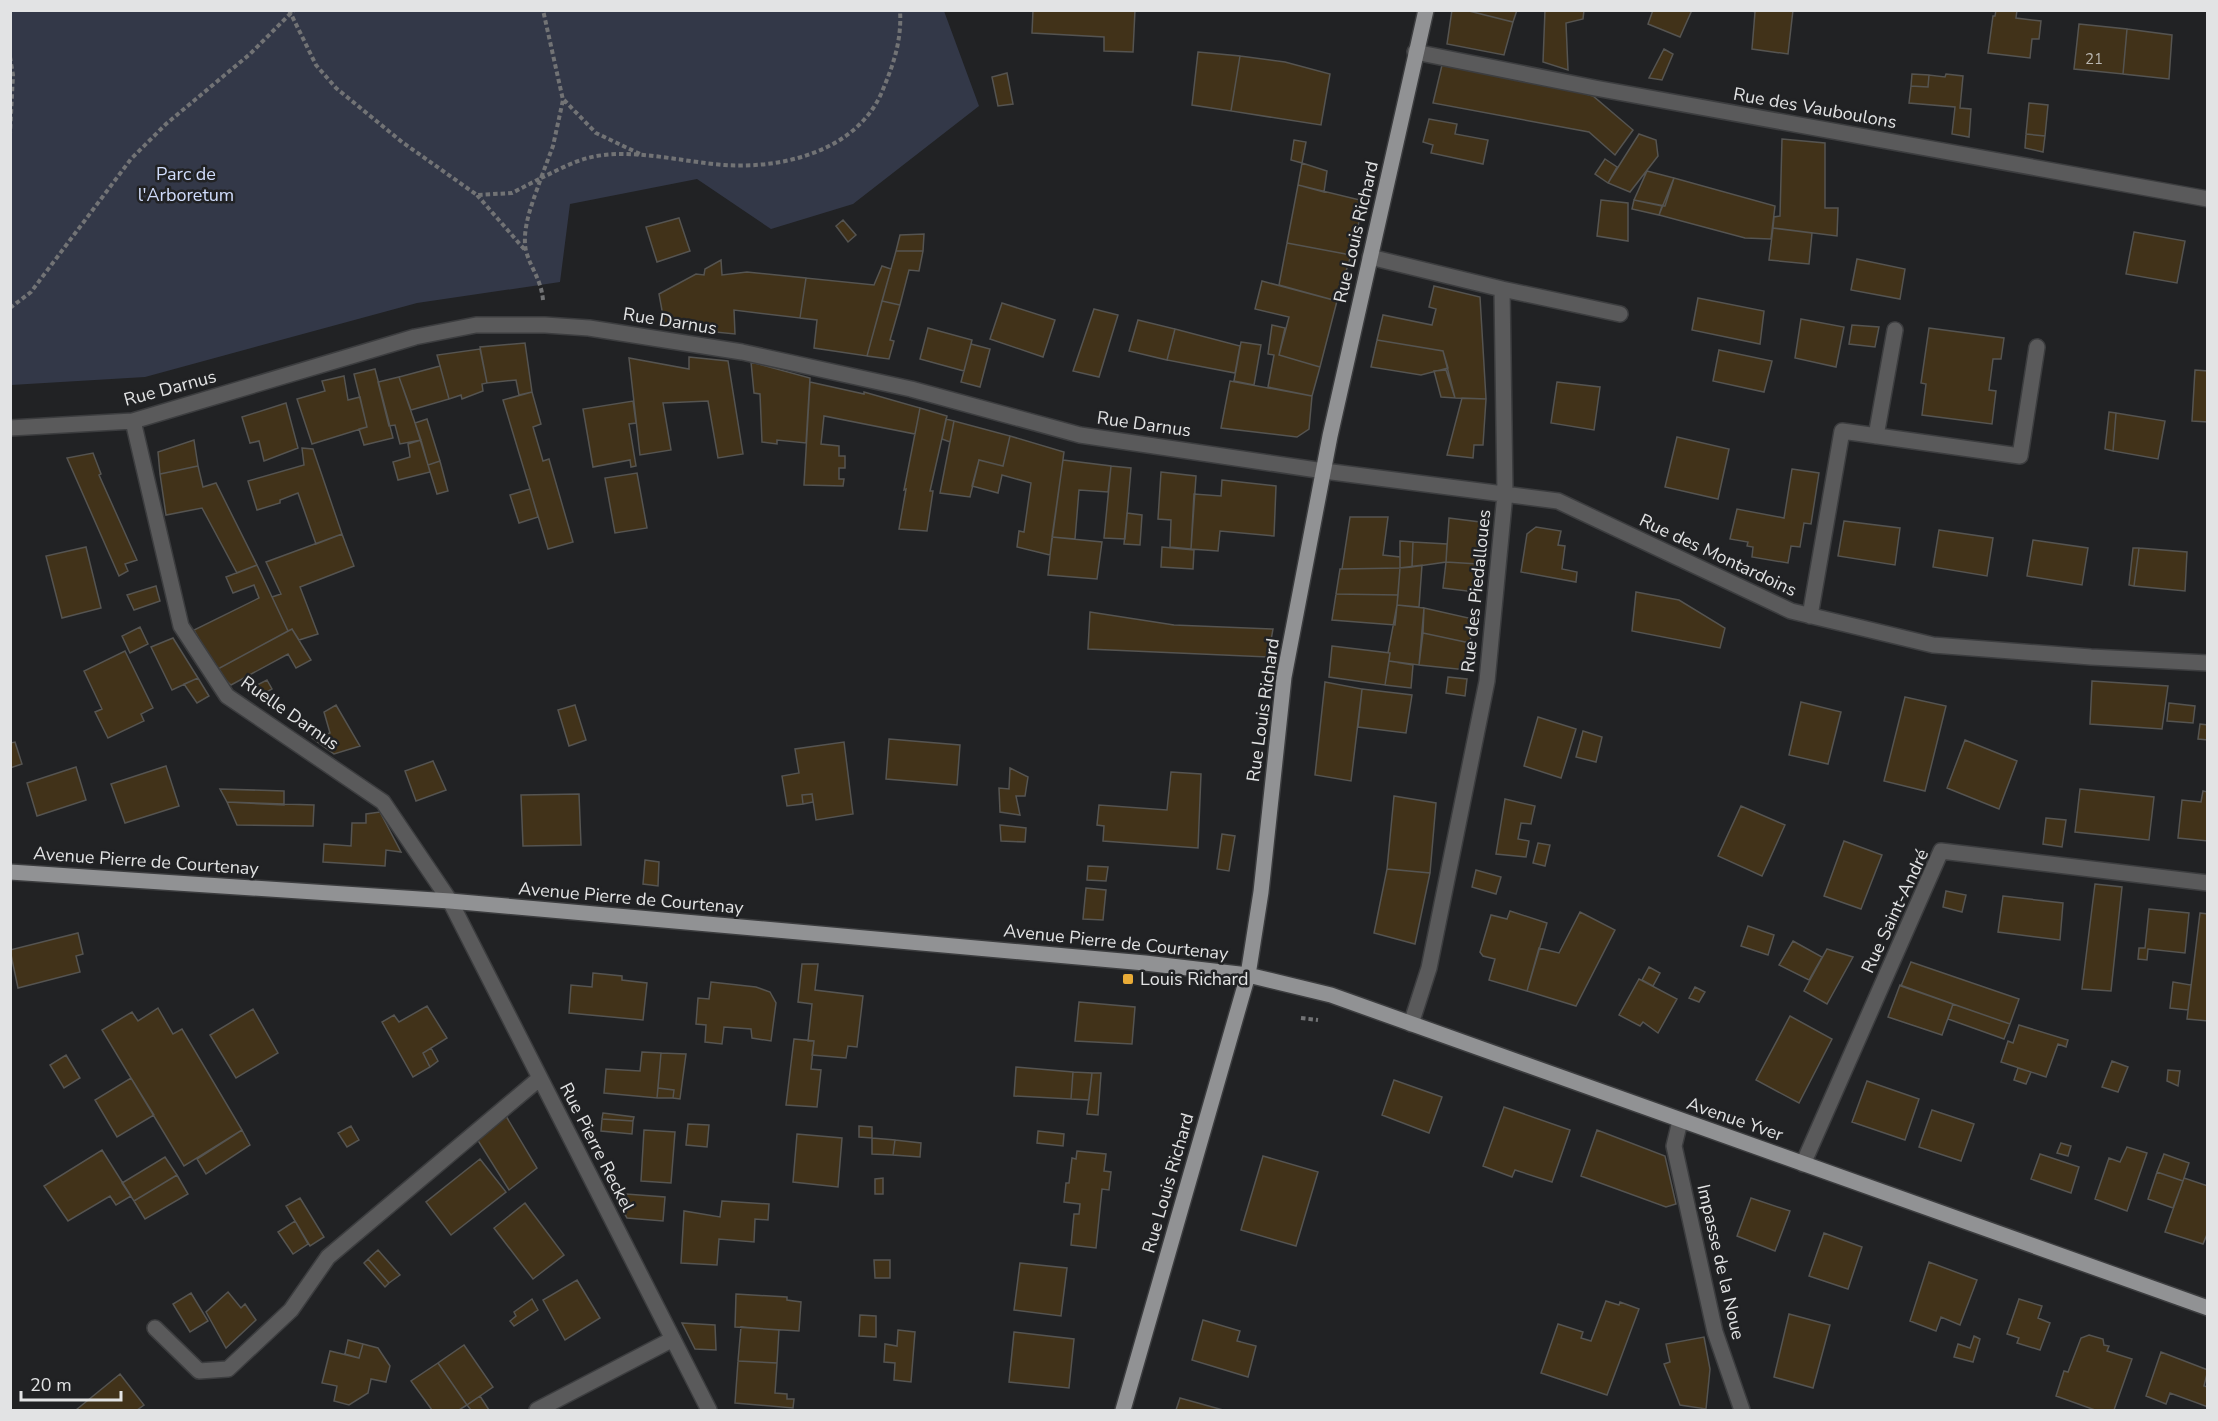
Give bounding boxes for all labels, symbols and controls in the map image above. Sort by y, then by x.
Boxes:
house number: 21 [2085,49,2103,69]
street label: Rue des Vauboulons [1731,82,1899,134]
street label: Rue Louis Richard [1328,159,1384,305]
park label: Parc de l'Arboretum [138,162,234,207]
street label: Rue Darnus [621,302,719,340]
street label: Rue Darnus [121,364,219,412]
street label: Rue Darnus [1095,406,1193,442]
street label: Rue des Piedalloues [1456,508,1496,674]
street label: Rue des Montardoins [1635,508,1801,602]
street label: Rue Louis Richard [1241,637,1285,783]
street label: Ruelle Darnus [236,670,344,756]
street label: Avenue Pierre de Courtenay [32,841,260,881]
street label: Rue Saint-André [1856,845,1934,977]
street label: Avenue Pierre de Courtenay [517,876,745,920]
street label: Avenue Pierre de Courtenay [1002,918,1230,966]
place label: Louis Richard [1140,967,1248,991]
marker: Louis Richard [1121,972,1135,986]
street label: Rue Pierre Reckel [554,1078,640,1216]
street label: Avenue Yver [1684,1091,1787,1147]
street label: Rue Louis Richard [1137,1110,1199,1256]
street label: Impasse de la Noue [1691,1182,1751,1342]
scale bar [21,1364,122,1402]
text: 20 m [30,1373,72,1397]

